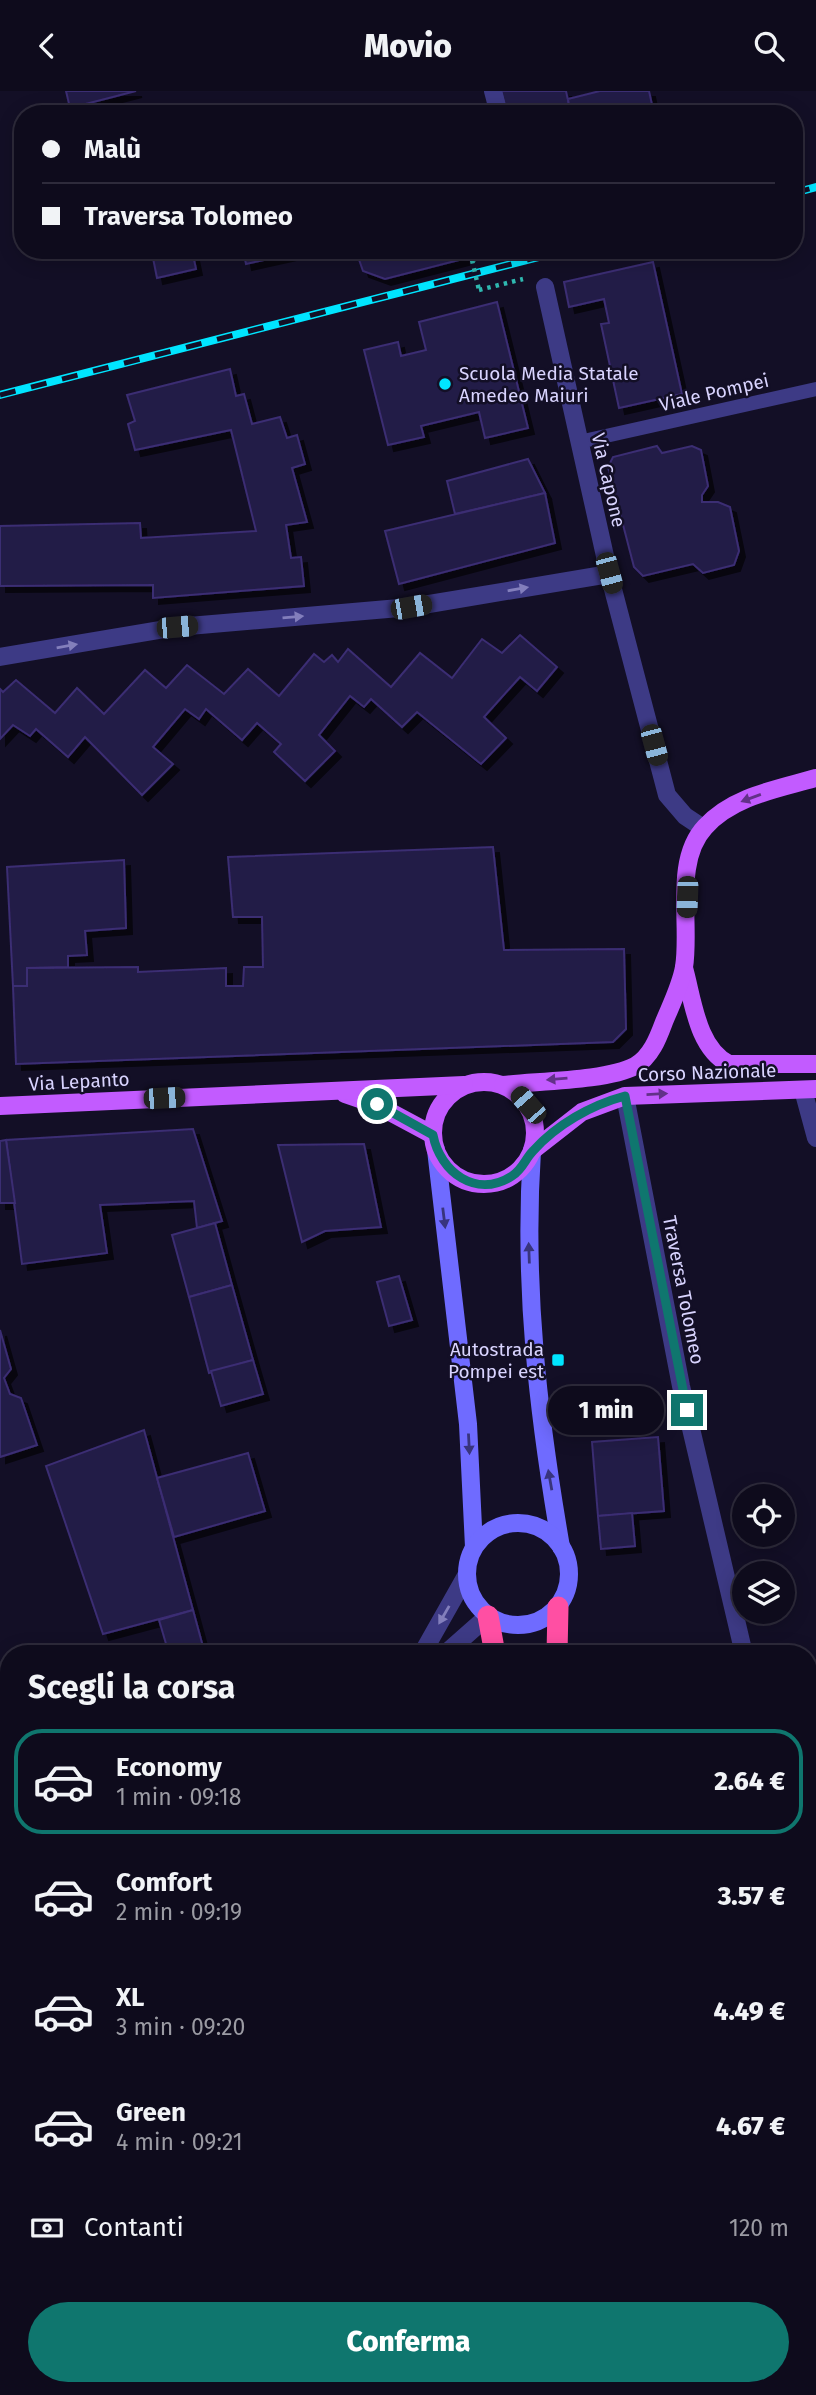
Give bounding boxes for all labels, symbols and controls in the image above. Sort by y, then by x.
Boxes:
icon: back [28,27,66,65]
text: Movio [364,27,452,65]
icon: search [750,27,788,65]
text: Malù [84,134,141,165]
text: Traversa Tolomeo [84,201,293,232]
place label: Scuola Media Statale Amedeo Maiuri [459,362,639,407]
street label: Viale Pompei [657,369,771,416]
marker: Scuola Media Statale Amedeo Maiuri [437,376,453,392]
street label: Via Capone [587,431,631,529]
car [594,550,625,596]
one-way arrow [507,583,529,594]
car [389,593,434,621]
one-way arrow [282,611,304,622]
car [156,615,199,639]
one-way arrow [56,640,78,651]
car [639,722,670,768]
one-way arrow [740,793,761,804]
car [676,876,699,918]
street label: Corso Nazionale [637,1059,777,1086]
street label: Via Lepanto [28,1067,130,1096]
one-way arrow [546,1074,568,1085]
car [507,1082,550,1128]
car [143,1086,186,1110]
route start [361,1088,393,1120]
one-way arrow [647,1089,669,1100]
one-way arrow [439,1207,450,1229]
street label: Traversa Tolomeo [658,1214,709,1366]
one-way arrow [523,1242,534,1264]
place label: Autostrada Pompei est [448,1338,544,1383]
marker: Autostrada Pompei est [550,1352,566,1368]
callout: 1 min [547,1385,662,1435]
route end [671,1394,703,1426]
text: 1 min [578,1396,634,1424]
one-way arrow [464,1433,475,1455]
one-way arrow [544,1469,555,1491]
map controls [732,1484,795,1624]
button: locate [732,1484,795,1547]
button: layers [732,1561,795,1624]
one-way arrow [438,1605,450,1625]
text: Scegli la corsa [28,1668,235,1706]
icon: car [32,1750,95,1813]
text: Economy [116,1752,222,1783]
text: 2.64 € [714,1766,785,1797]
text: 1 min · 09:18 [116,1783,241,1811]
icon: car [32,1865,95,1928]
text: Comfort [116,1867,212,1898]
text: 3.57 € [718,1881,785,1912]
text: 2 min · 09:19 [116,1898,242,1926]
icon: car [32,1980,95,2043]
text: XL [116,1982,144,2013]
text: 4.49 € [714,1996,785,2027]
text: 3 min · 09:20 [116,2013,245,2041]
icon: car [32,2095,95,2158]
text: Green [116,2097,186,2128]
text: 4.67 € [716,2111,785,2142]
text: 4 min · 09:21 [116,2128,243,2156]
icon: cash [28,2209,66,2247]
text: Contanti [84,2212,184,2243]
text: 120 m [729,2214,789,2242]
button: Conferma [28,2302,789,2382]

